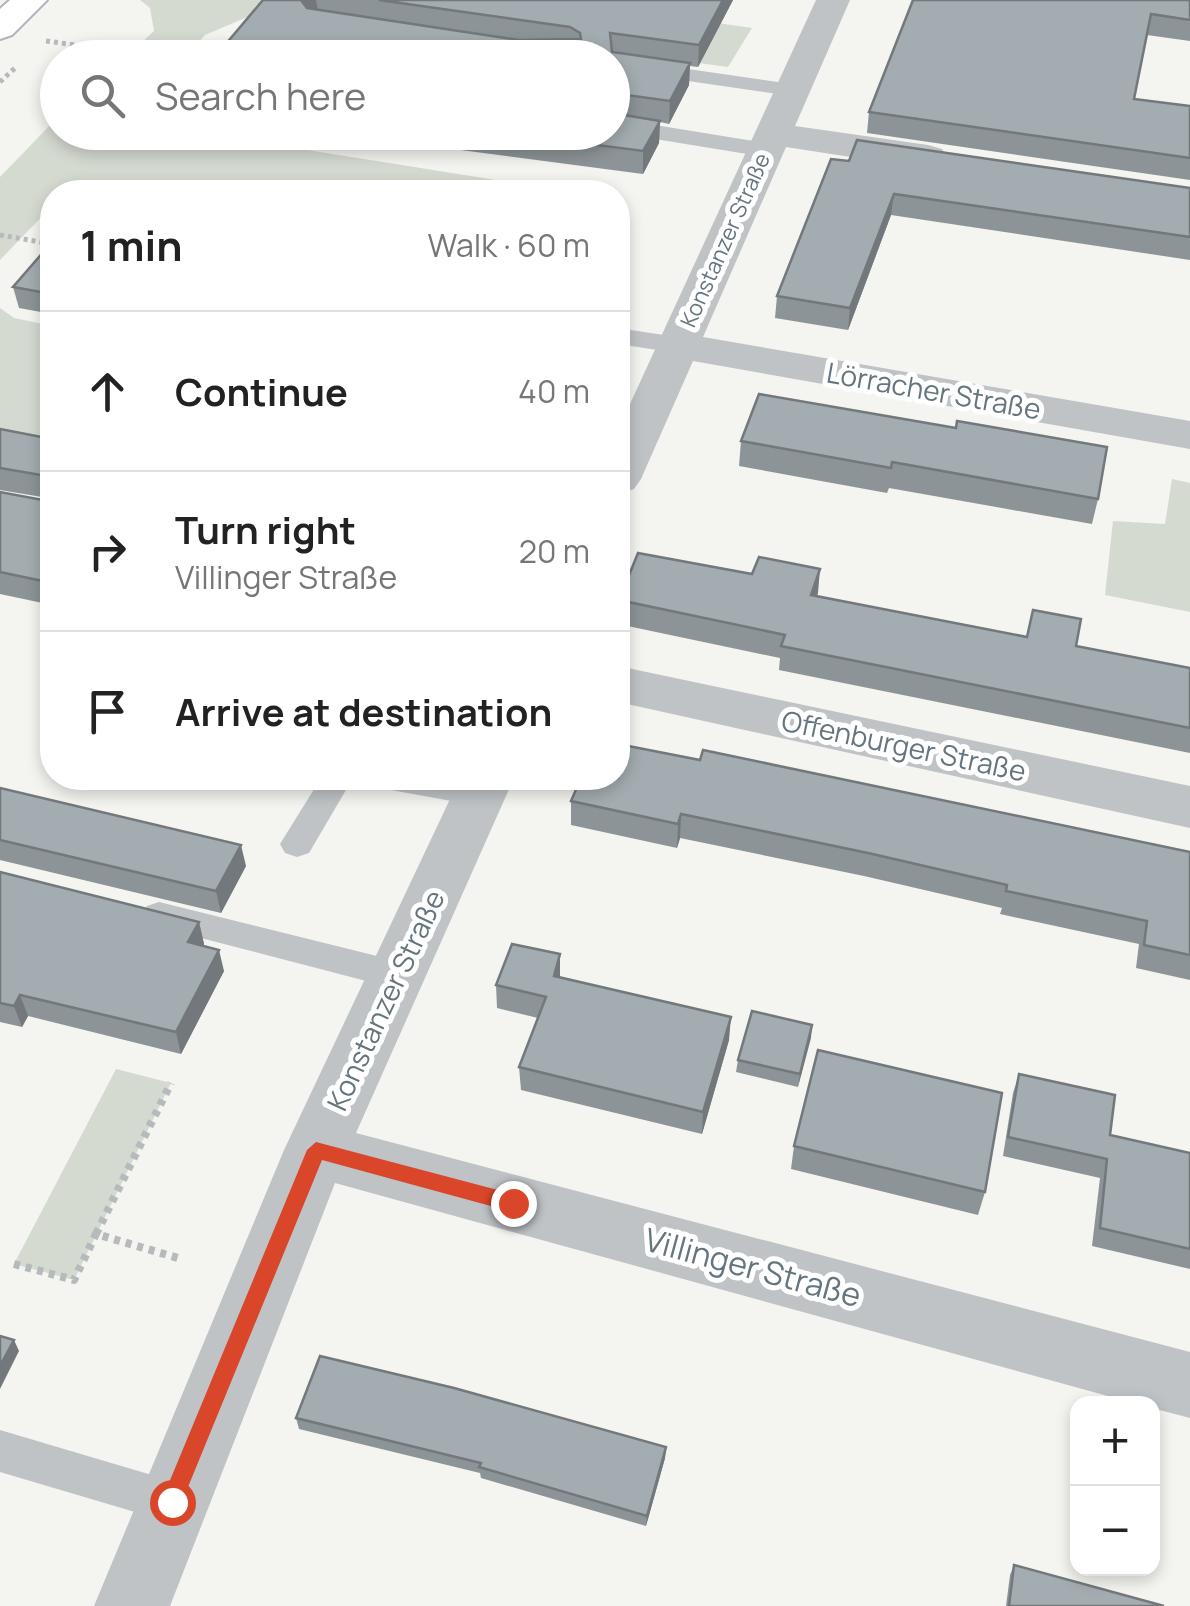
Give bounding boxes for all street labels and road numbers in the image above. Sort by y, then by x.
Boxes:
street label: Konstanzer Straße [673,148,777,332]
street label: Lörracher Straße [824,352,1044,428]
street label: Offenburger Straße [778,701,1030,789]
street label: Konstanzer Straße [317,884,453,1116]
street label: Villinger Straße [640,1217,866,1317]

